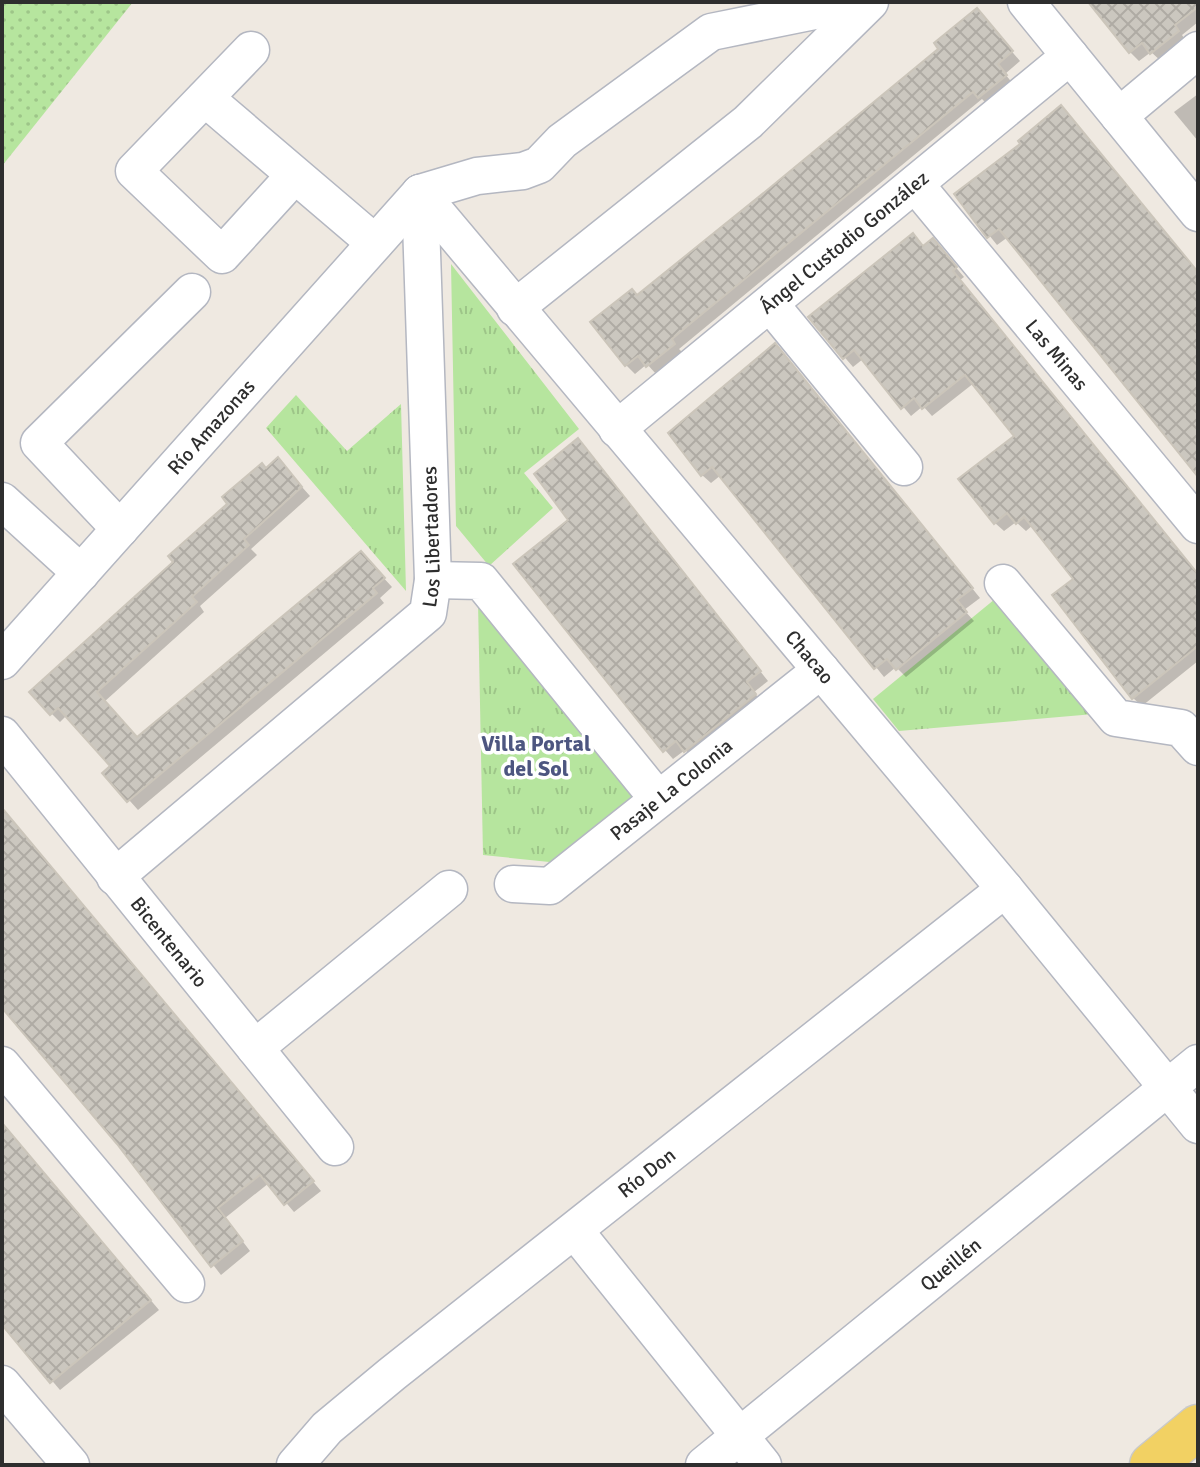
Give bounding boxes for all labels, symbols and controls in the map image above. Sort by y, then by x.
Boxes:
street label: Ángel Custodio González [754,165,934,319]
street label: Las Minas [1020,314,1094,396]
street label: Río Amazonas [162,374,260,480]
street label: Los Libertadores [417,466,446,609]
street label: Chacao [780,625,840,689]
district label: Villa Portal del Sol [481,730,591,782]
street label: Pasaje La Colonia [605,733,737,846]
street label: Bicentenario [125,892,213,992]
street label: Río Don [613,1142,680,1203]
street label: Queillén [915,1232,986,1297]

